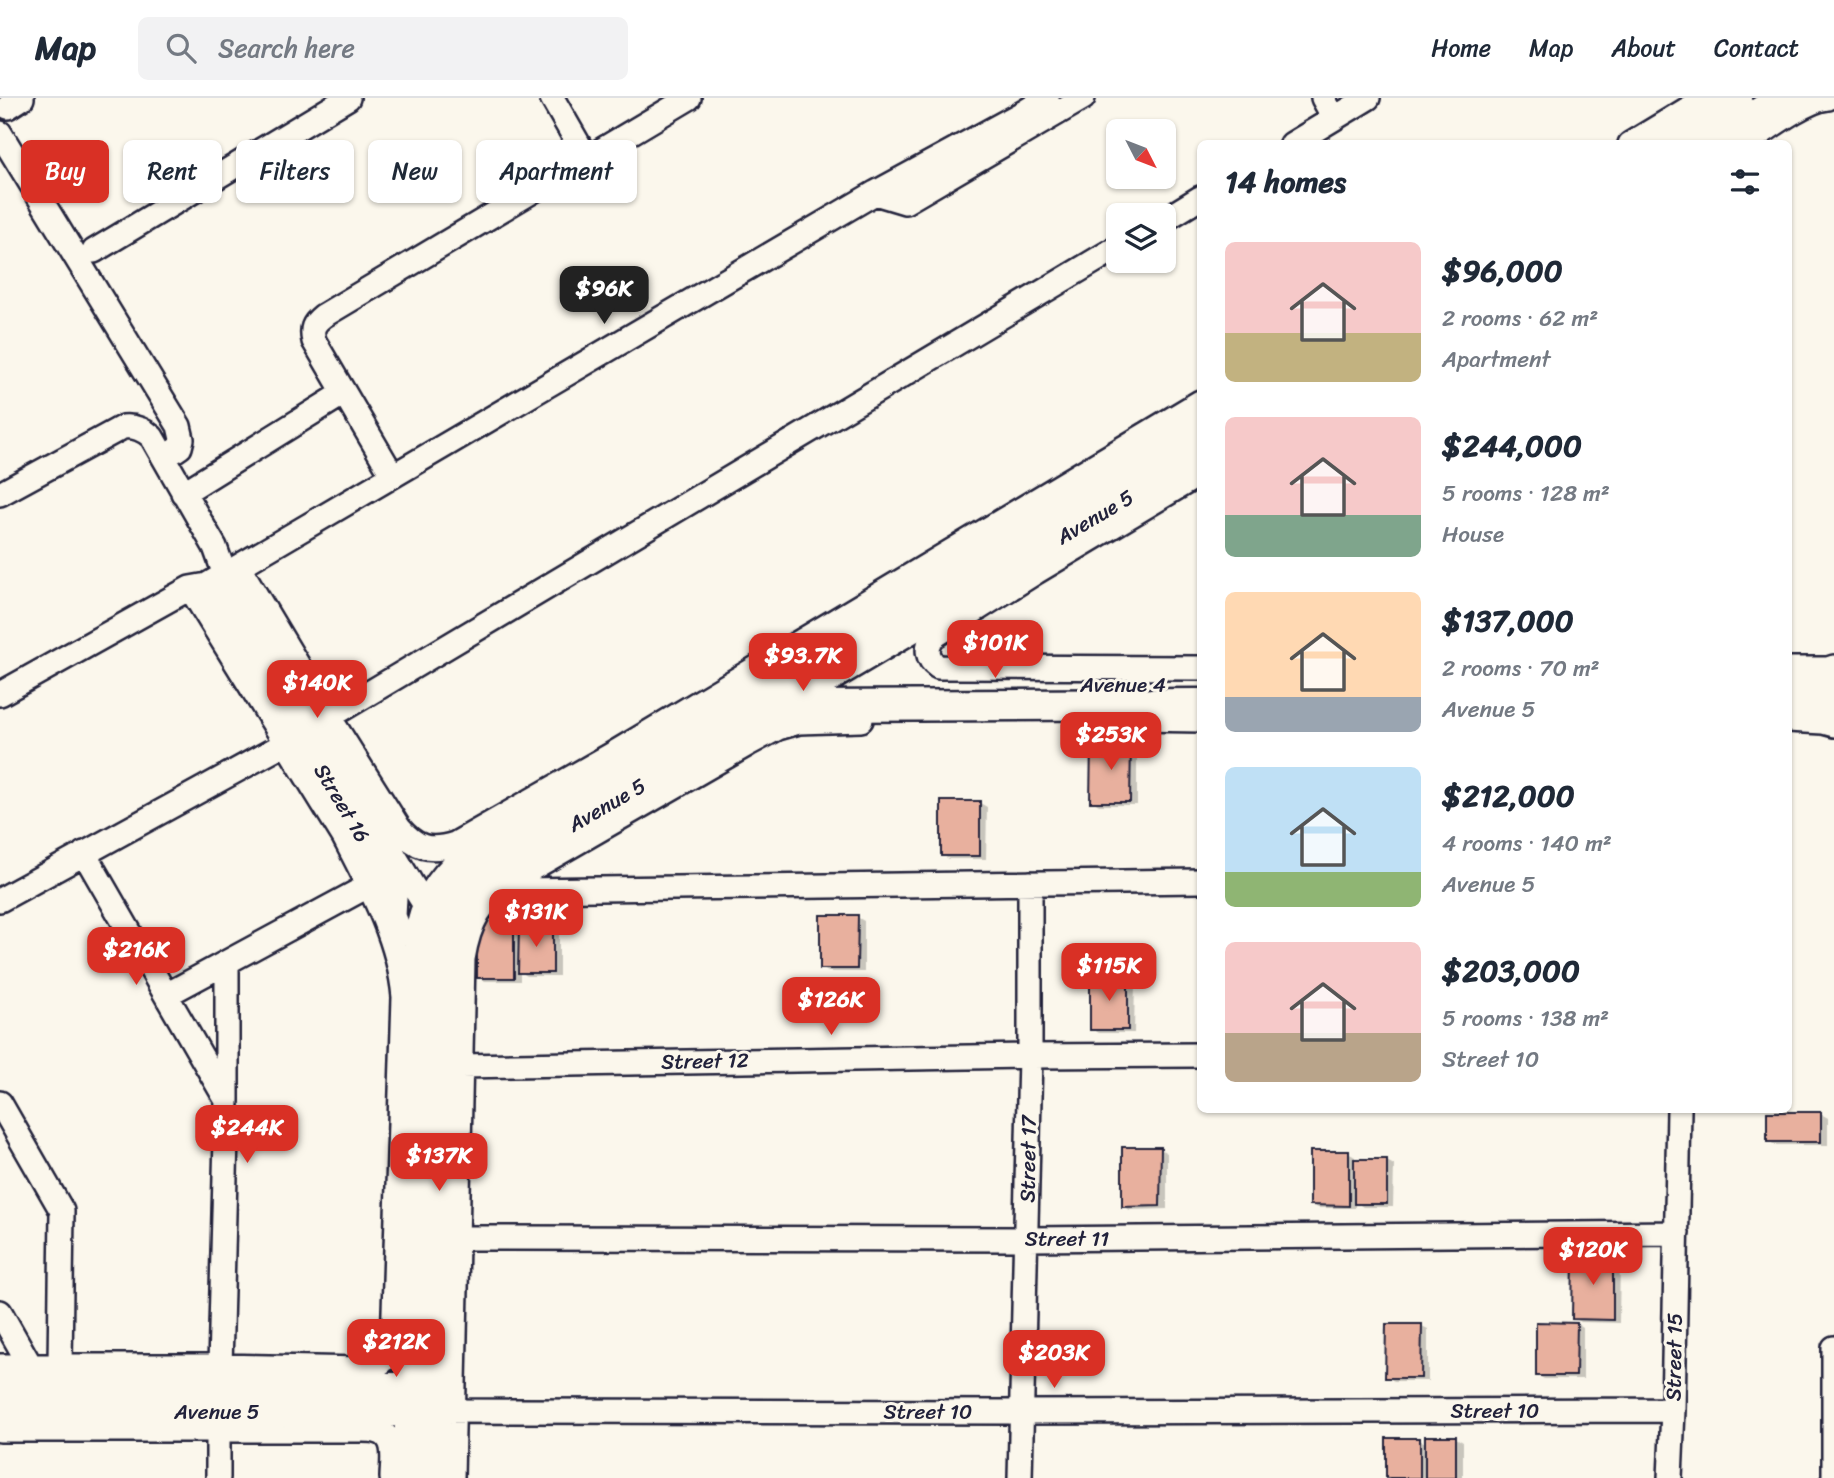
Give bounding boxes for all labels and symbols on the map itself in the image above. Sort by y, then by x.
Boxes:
north arrow [1106,119,1176,189]
pin: $96K [563,266,645,326]
street label: Avenue 5 [1048,479,1141,556]
pin: $101K [946,620,1044,680]
pin: $93.7K [746,634,860,693]
pin: $140K [268,660,366,720]
street label: Avenue 4 [1079,666,1166,704]
pin: $253K [1062,712,1160,772]
street label: Street 16 [303,756,381,850]
street label: Avenue 5 [560,767,654,843]
pin: $131K [487,890,585,949]
pin: $216K [87,928,185,987]
pin: $115K [1060,944,1158,1003]
pin: $126K [782,978,880,1037]
street label: Street 12 [661,1041,749,1081]
pin: $244K [198,1105,296,1165]
street label: Street 17 [1008,1113,1048,1203]
pin: $137K [390,1134,488,1193]
street label: Street 11 [1025,1220,1109,1258]
pin: $120K [1544,1228,1642,1287]
street label: Street 15 [1654,1312,1694,1401]
pin: $212K [347,1320,445,1379]
pin: $203K [1005,1330,1103,1390]
street label: Street 10 [1451,1392,1539,1430]
street label: Avenue 5 [173,1393,260,1431]
street label: Street 10 [884,1393,972,1431]

